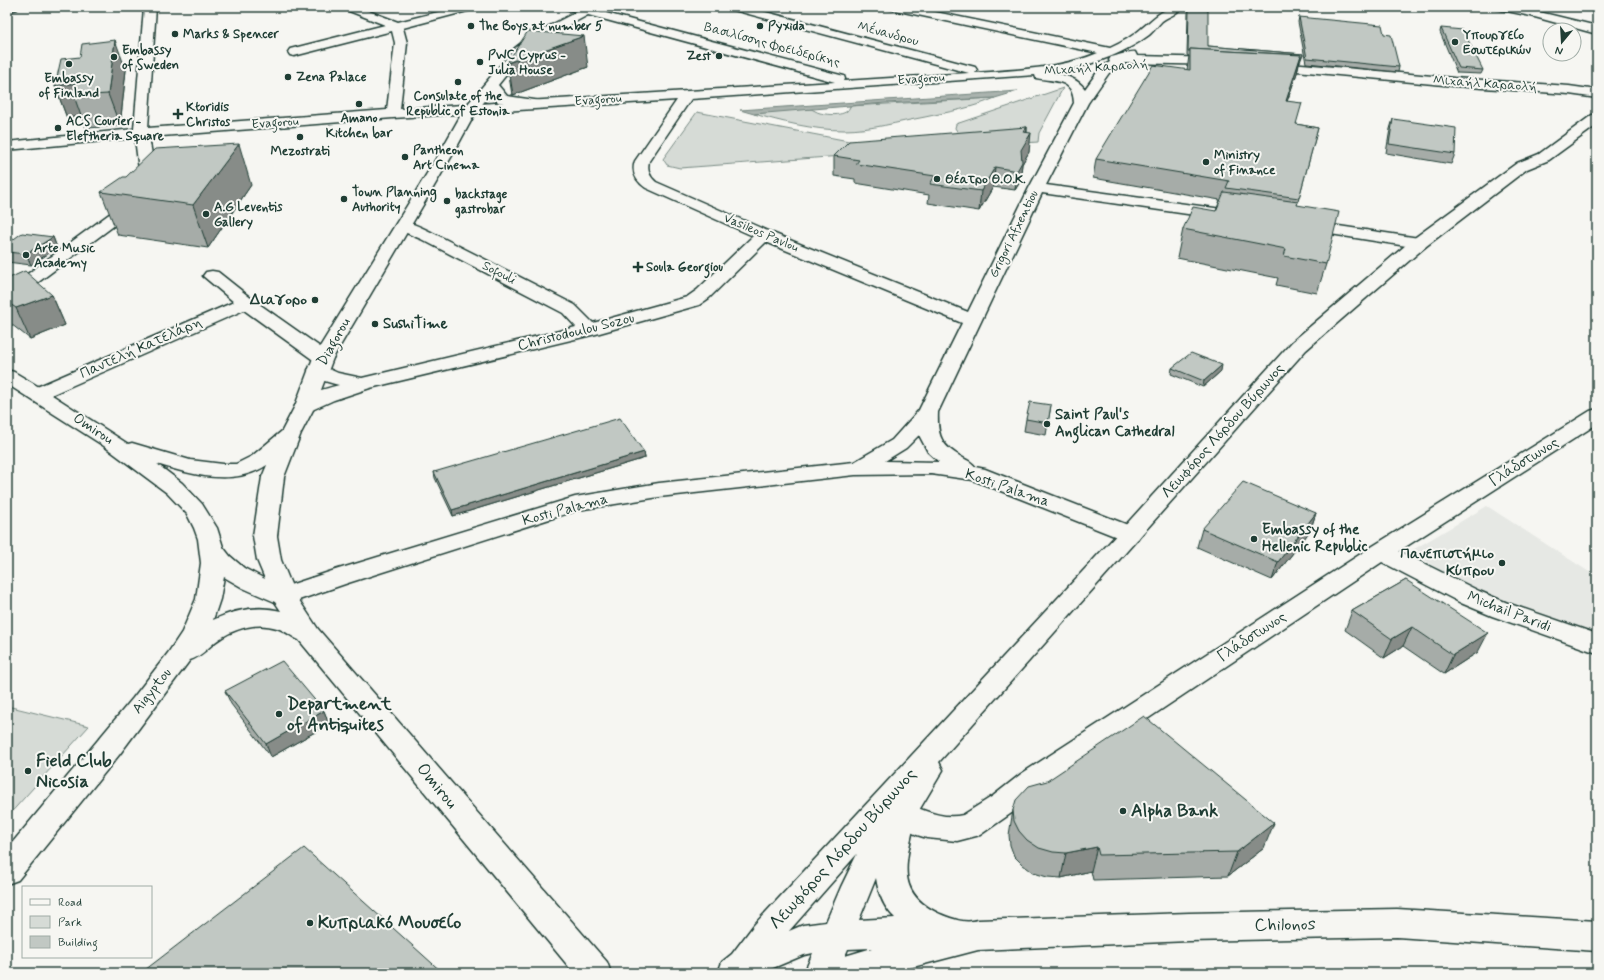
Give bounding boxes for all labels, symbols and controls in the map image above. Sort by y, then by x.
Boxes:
place label: The Boys at number 5 [479,18,603,35]
place label: Pyxida [768,18,805,35]
street label: Μένανδρου [855,18,921,50]
street label: Βασιλίσσης Φρειδερίκης [702,19,842,71]
marker: The Boys at number 5 [466,21,476,31]
marker: Pyxida [755,21,765,31]
north arrow [1542,22,1582,62]
place label: Marks & Spencer [183,26,279,43]
place label: Υπουργείο Εσωτερικών [1463,27,1531,59]
marker: Marks & Spencer [170,29,180,39]
marker: Υπουργείο Εσωτερικών [1450,37,1460,47]
place label: Embassy of Sweden [122,42,179,74]
text: N [1554,43,1565,58]
place label: PWC Cyprus - Julia House [488,47,566,79]
place label: Zest [686,48,712,65]
marker: Zest [714,51,724,61]
marker: Embassy of Sweden [109,52,119,62]
street label: Μιχαήλ Καραολή [1043,56,1149,80]
marker: PWC Cyprus - Julia House [475,57,485,67]
marker: Embassy of Finland [64,59,74,69]
place label: Zena Palace [296,69,367,86]
street label: Evagorou [897,69,945,91]
place label: Embassy of Finland [39,70,99,102]
marker: Zena Palace [283,72,293,82]
street label: Μιχαήλ Καραολή [1432,72,1538,96]
marker: Consulate of the Republic of Estonia [453,77,463,87]
place label: Consulate of the Republic of Estonia [406,88,511,120]
street label: Evagorou [574,90,622,112]
place label: Ktoridis Christos [186,99,231,131]
marker: Amano Kitchen bar [354,99,364,109]
marker: Ktoridis Christos [173,109,183,119]
place label: Amano Kitchen bar [326,110,393,142]
place label: ACS Courier - Eleftheria Square [66,113,164,145]
street label: Evagorou [251,113,299,135]
marker: ACS Courier - Eleftheria Square [53,123,63,133]
marker: Mezostrati [295,132,305,142]
place label: Pantheon Art Cinema [413,142,480,174]
place label: Mezostrati [270,143,330,160]
place label: Ministry of Finance [1214,147,1276,179]
marker: Pantheon Art Cinema [400,152,410,162]
marker: Ministry of Finance [1201,157,1211,167]
place label: Θέατρο Θ.Ο.Κ. [945,170,1026,188]
marker: Θέατρο Θ.Ο.Κ. [932,174,942,184]
place label: Town Planning Authority [352,184,437,216]
place label: backstage gastrobar [455,186,508,219]
street label: Grigori Afxentiou [985,187,1044,281]
marker: Town Planning Authority [339,194,349,204]
marker: backstage gastrobar [442,196,452,206]
place label: A.G Leventis Gallery [214,199,283,231]
marker: A.G Leventis Gallery [201,209,211,219]
street label: Vasileos Pavlou [721,210,801,256]
place label: Arte Music Academy [34,240,95,272]
marker: Arte Music Academy [21,250,31,260]
street label: Sofouli [478,257,519,291]
place label: Soula Georgiou [646,259,724,279]
marker: Soula Georgiou [633,262,643,272]
place label: Διαγορο [249,290,307,310]
marker: Διαγορο [310,295,320,305]
street label: Christodoulou Sozou [516,308,636,356]
street label: Παντελή Κατελάρη [77,312,205,384]
street label: Diagorou [313,314,356,370]
place label: SushiTime [383,314,448,334]
marker: SushiTime [370,319,380,329]
street label: Λεωφόρος Λόρδου Βύρωνος [1157,359,1289,503]
place label: Saint Paul's Anglican Cathedral [1055,405,1174,444]
street label: Omirou [69,409,117,450]
marker: Saint Paul's Anglican Cathedral [1042,419,1052,429]
street label: Γλάδστωνος [1485,432,1563,491]
street label: Kosti Palama [962,464,1052,512]
street label: Kosti Palama [520,489,610,531]
place label: Embassy of the Hellenic Republic [1262,520,1368,557]
marker: Embassy of the Hellenic Republic [1249,534,1259,544]
place label: Πανεπιστήμιο Κύπρου [1400,544,1494,581]
marker: Πανεπιστήμιο Κύπρου [1497,558,1507,568]
street label: Michail Paridi [1464,587,1554,637]
street label: Γλάδστωνος [1214,607,1291,667]
street label: Aigyptou [128,664,176,718]
place label: Department of Antiquites [287,692,392,737]
marker: Department of Antiquites [274,709,284,719]
place label: Field Club Nicosia [36,749,112,794]
street label: Omirou [411,758,463,814]
street label: Λεωφόρος Λόρδου Βύρωνος [764,763,922,935]
marker: Field Club Nicosia [23,766,33,776]
place label: Alpha Bank [1131,799,1218,823]
marker: Alpha Bank [1118,806,1128,816]
legend [22,886,152,958]
text: Road [58,895,82,911]
place label: Κυπριακό Μουσείο [318,911,461,935]
street label: Chilonos [1254,912,1316,938]
text: Park [58,915,82,931]
marker: Κυπριακό Μουσείο [305,918,315,928]
text: Building [58,935,98,952]

